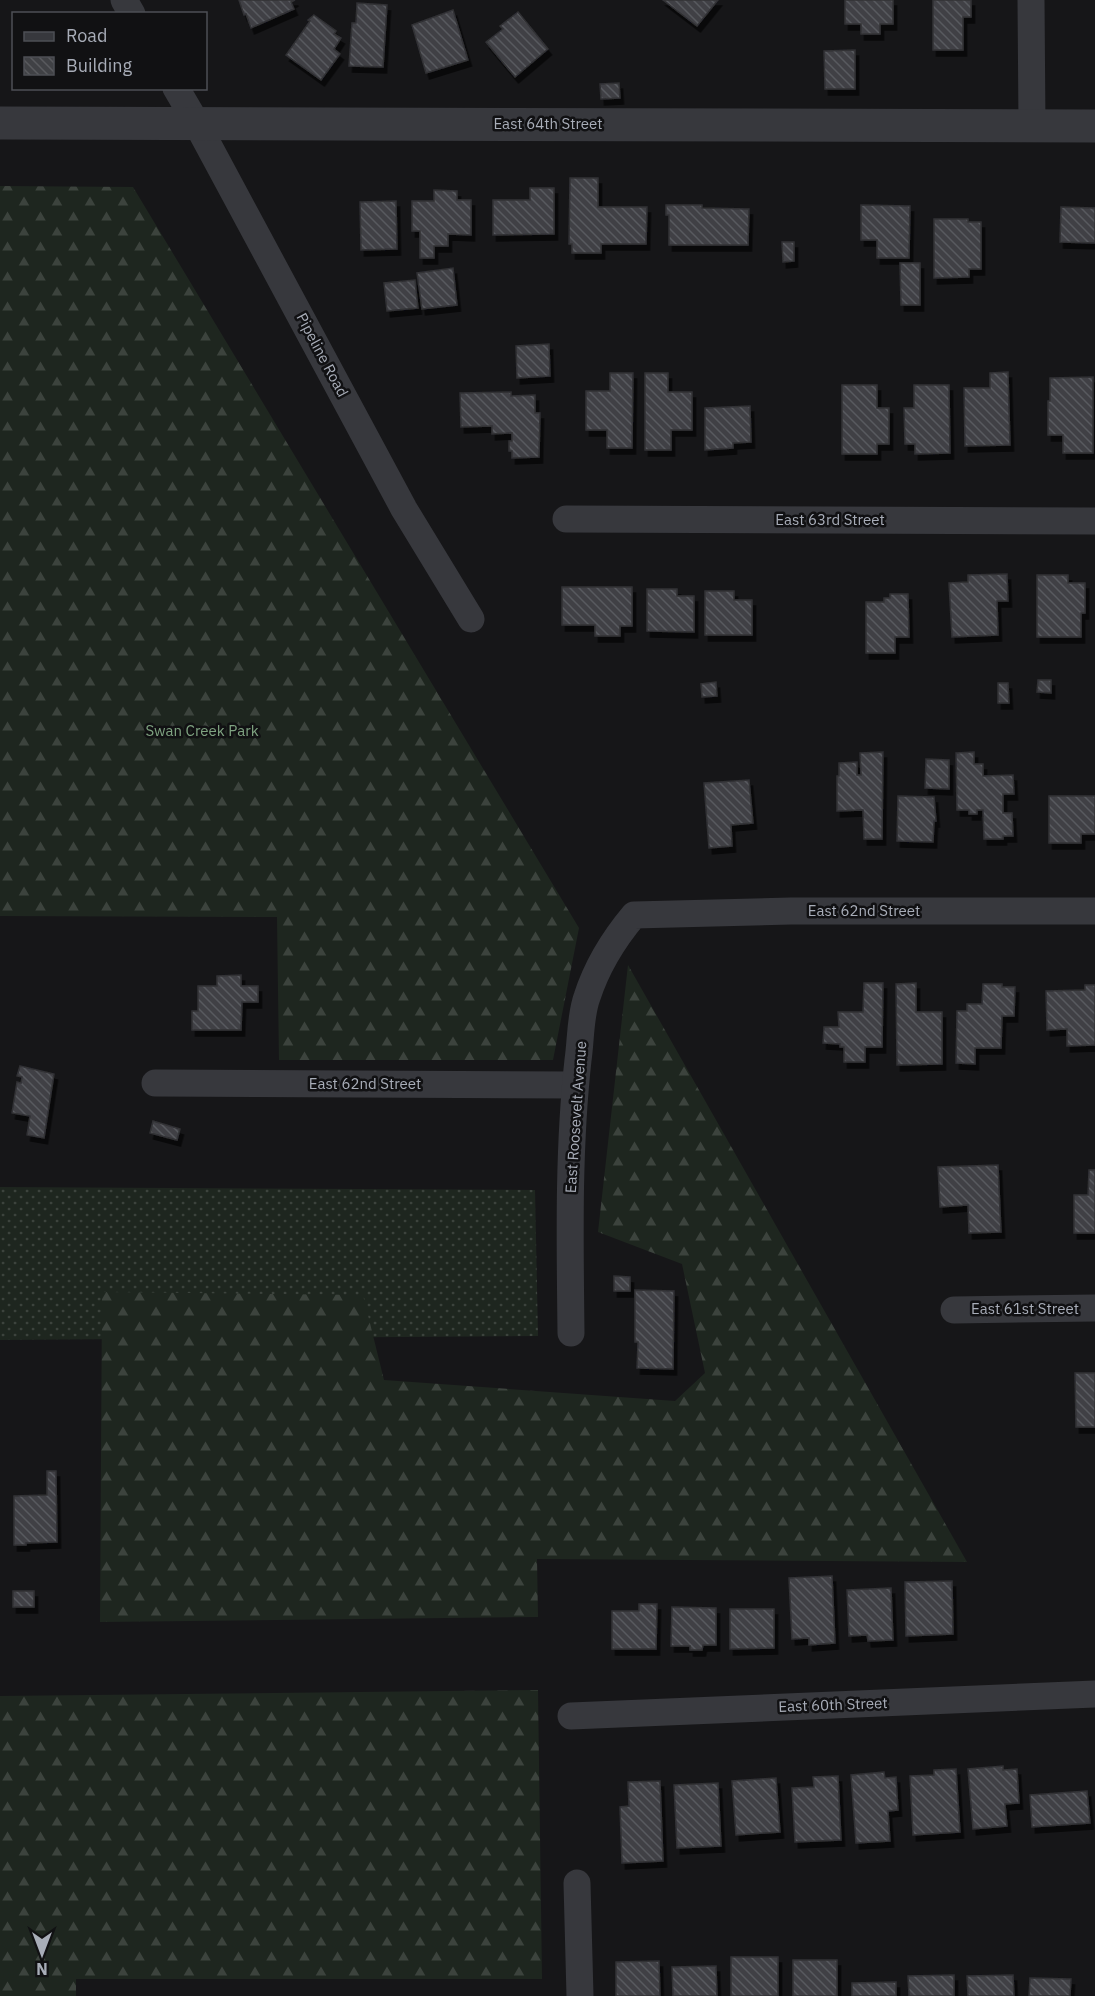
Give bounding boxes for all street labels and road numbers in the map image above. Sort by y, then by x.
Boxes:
street label: East 64th Street [493,114,603,133]
street label: Pipeline Road [292,310,353,400]
street label: East 63rd Street [775,510,885,529]
street label: East 62nd Street [808,901,920,920]
street label: East Roosevelt Avenue [561,1040,590,1194]
street label: East 62nd Street [309,1074,421,1093]
street label: East 61st Street [971,1299,1079,1318]
street label: East 60th Street [778,1693,888,1716]

